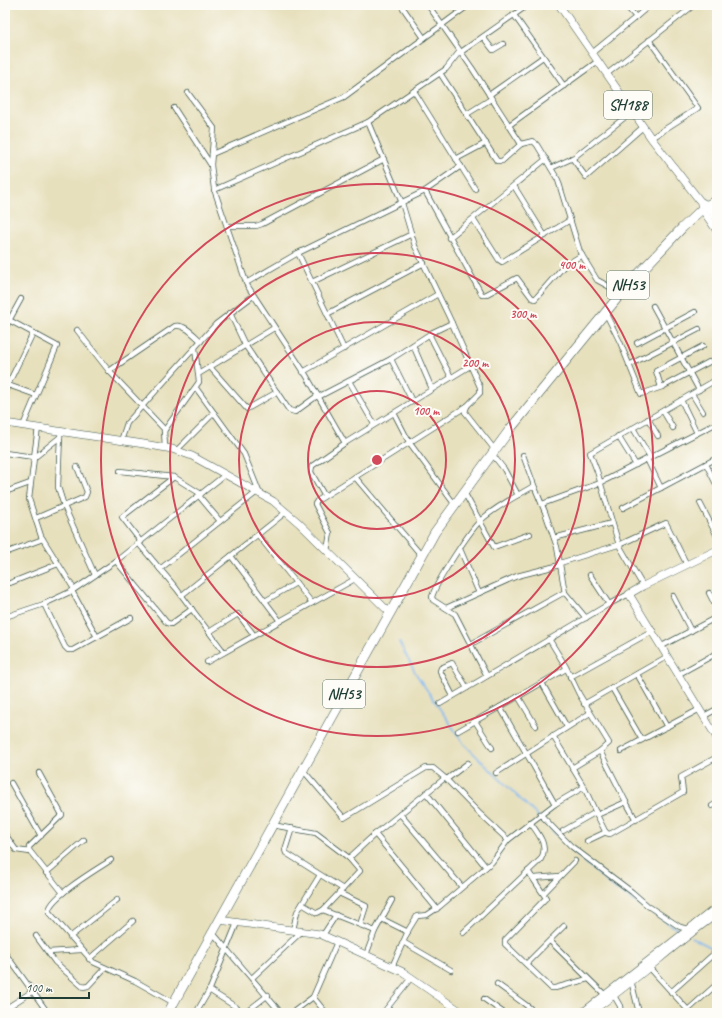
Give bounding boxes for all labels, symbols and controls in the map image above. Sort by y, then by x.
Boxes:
road number: SH188 [604,91,652,119]
text: 400 m [559,257,586,273]
road number: NH53 [607,271,649,299]
text: 300 m [510,306,537,322]
text: 200 m [462,355,489,371]
text: 100 m [413,403,440,419]
centre of rings [370,453,384,467]
road number: NH53 [323,680,365,708]
scale bar [20,974,89,1000]
text: 100 m [26,980,53,996]

